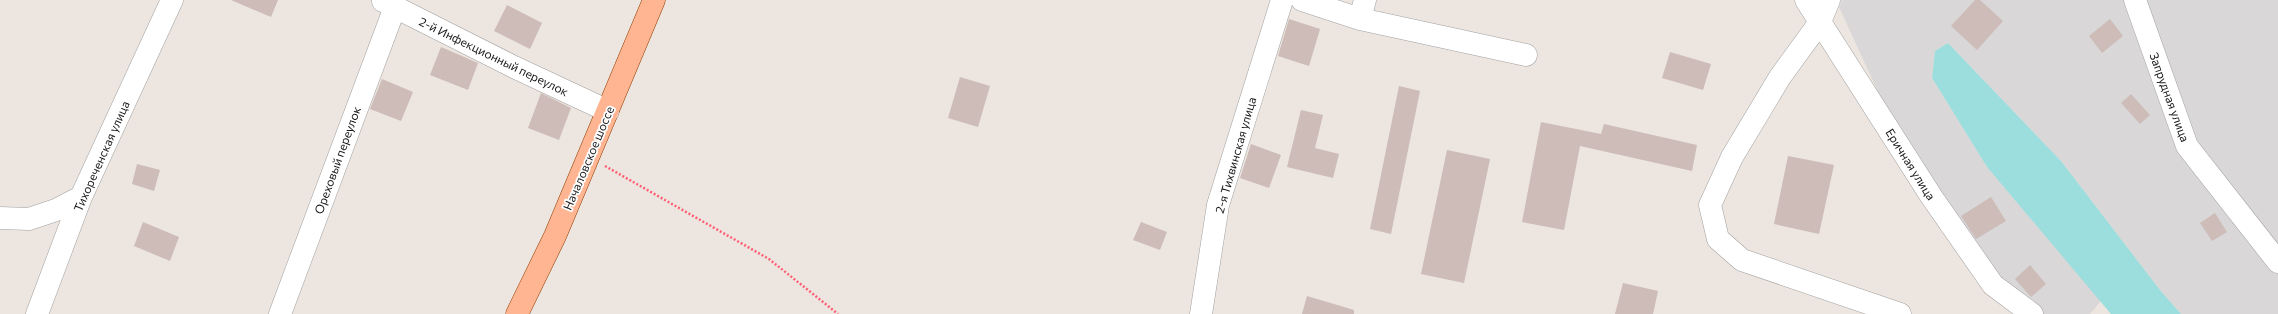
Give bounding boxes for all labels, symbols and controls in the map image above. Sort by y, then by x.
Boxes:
street label: 2-й Инфекционный переулок [417,14,571,99]
street label: Запрудная улица [2147,50,2193,144]
street label: 2-я Тихвинская улица [1212,95,1258,215]
street label: Тихореченская улица [70,98,132,214]
street label: Ореховый переулок [311,104,363,216]
street label: Началовское шоссе [560,104,616,212]
street label: Еричная улица [1883,126,1939,202]

